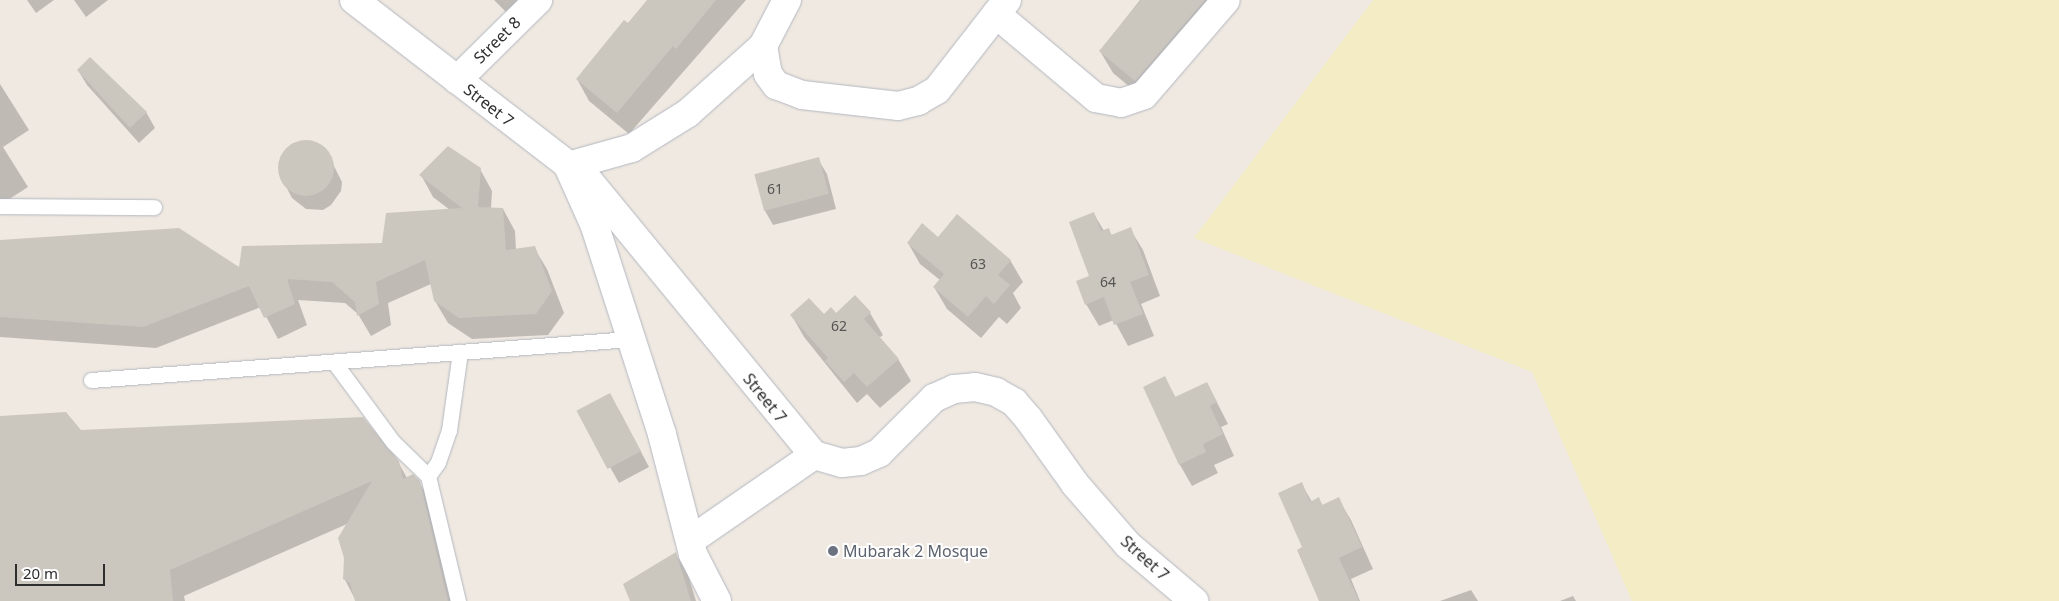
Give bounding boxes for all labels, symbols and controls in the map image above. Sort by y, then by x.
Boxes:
street label: Street 8 [470,13,524,67]
street label: Street 7 [460,80,518,130]
house number: 61 [767,181,783,197]
house number: 63 [970,256,986,272]
house number: 64 [1100,274,1116,290]
house number: 62 [831,318,847,334]
street label: Street 7 [739,369,791,427]
street label: Street 7 [1117,531,1173,585]
place label: Mubarak 2 Mosque [843,541,988,561]
marker: Mubarak 2 Mosque [827,545,839,557]
scale bar [18,554,108,586]
text: 20 m [23,563,58,583]

